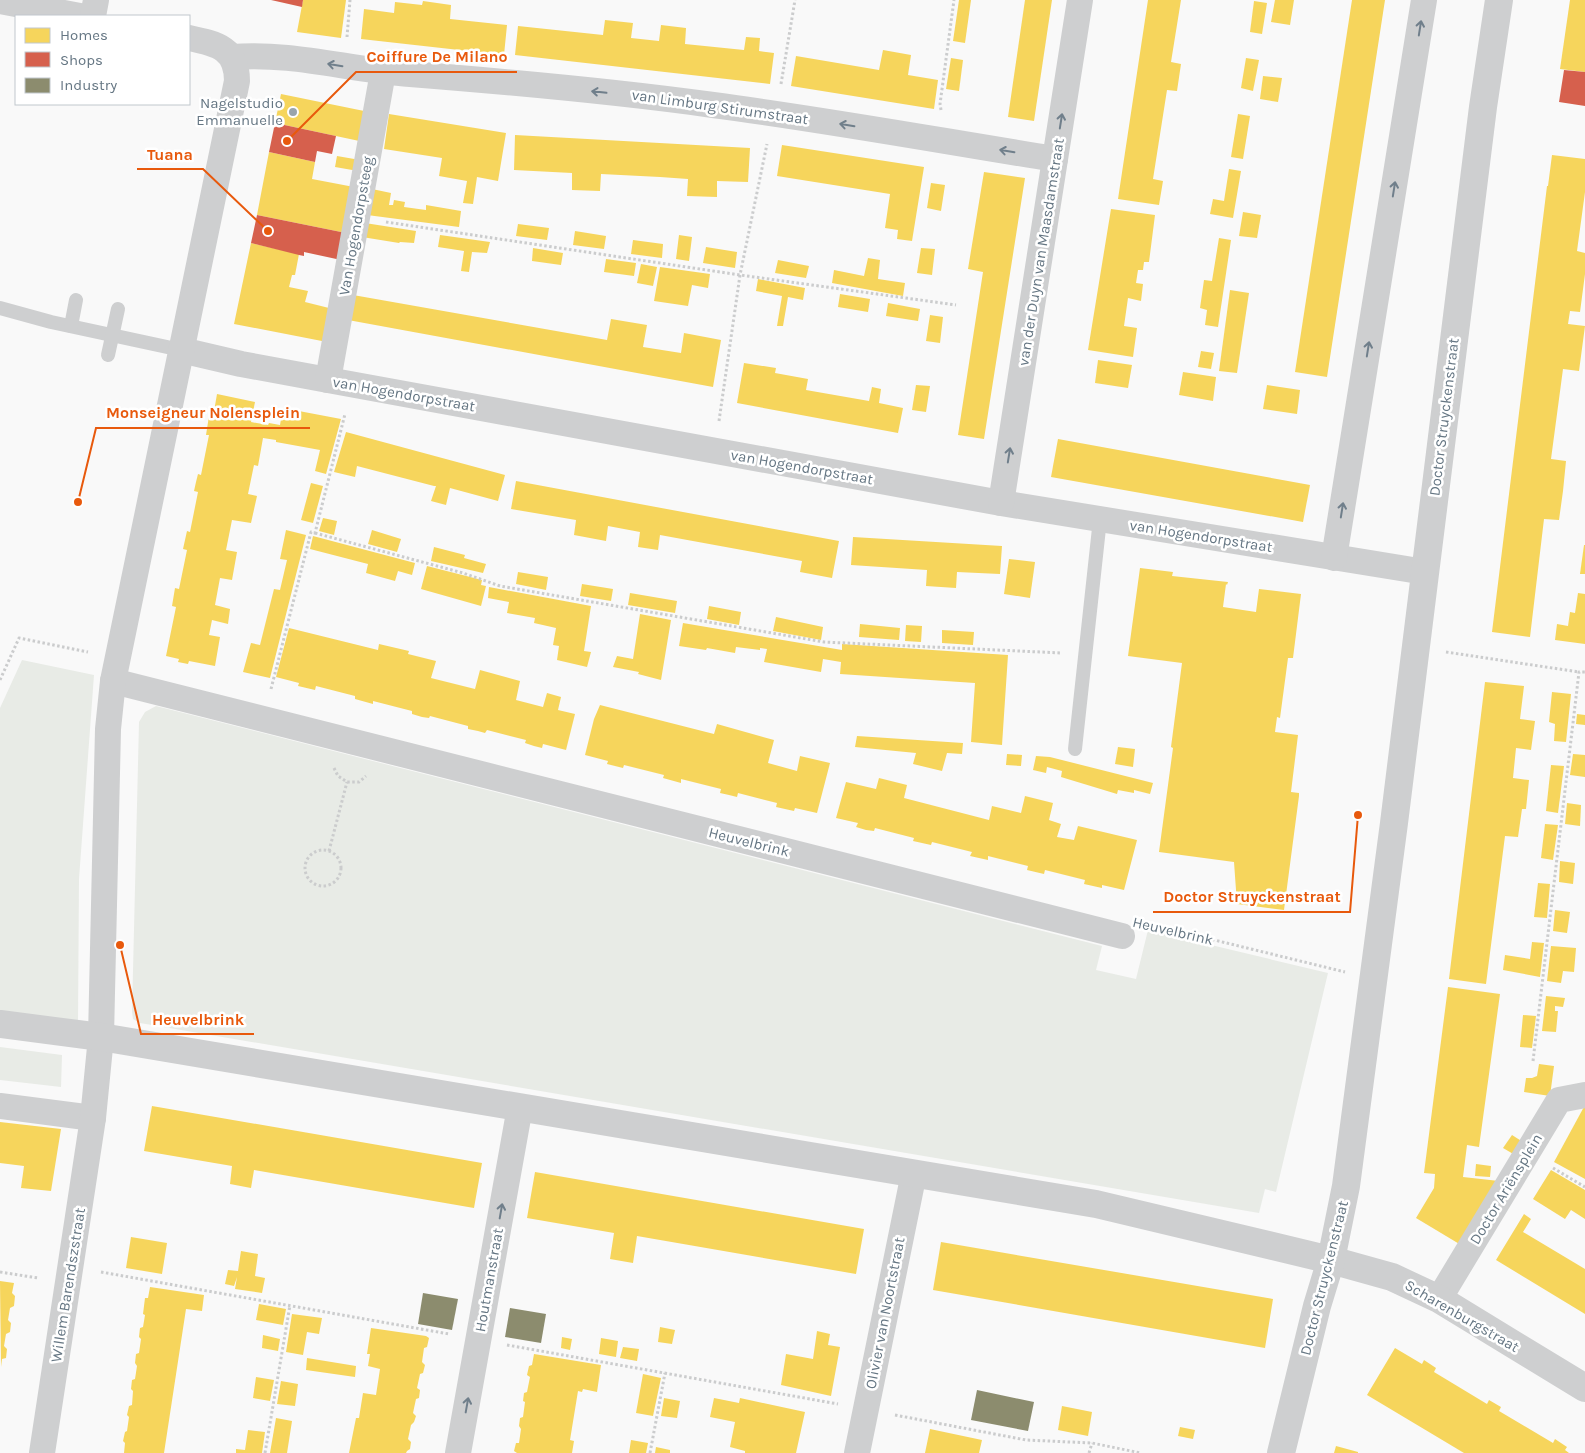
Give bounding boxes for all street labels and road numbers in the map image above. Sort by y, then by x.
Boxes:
street label: van Limburg Stirumstraat [631,86,810,128]
street label: van der Duyn van Maasdamstraat [1014,136,1068,367]
street label: Van Hogendorpsteeg [335,155,377,297]
street label: Doctor Struyckenstraat [1425,337,1463,497]
street label: van Hogendorpstraat [331,373,477,415]
street label: van Hogendorpstraat [729,446,875,488]
street label: van Hogendorpstraat [1128,516,1274,556]
street label: Heuvelbrink [707,823,791,861]
street label: Heuvelbrink [1131,913,1215,949]
street label: Doctor Ariënsplein [1466,1130,1546,1248]
street label: Doctor Struyckenstraat [1296,1198,1352,1357]
street label: Willem Barendszstraat [47,1206,89,1364]
street label: Houtmanstraat [471,1226,507,1333]
street label: Olivier van Noortstraat [861,1235,909,1390]
street label: Scharenburgstraat [1402,1276,1523,1356]

